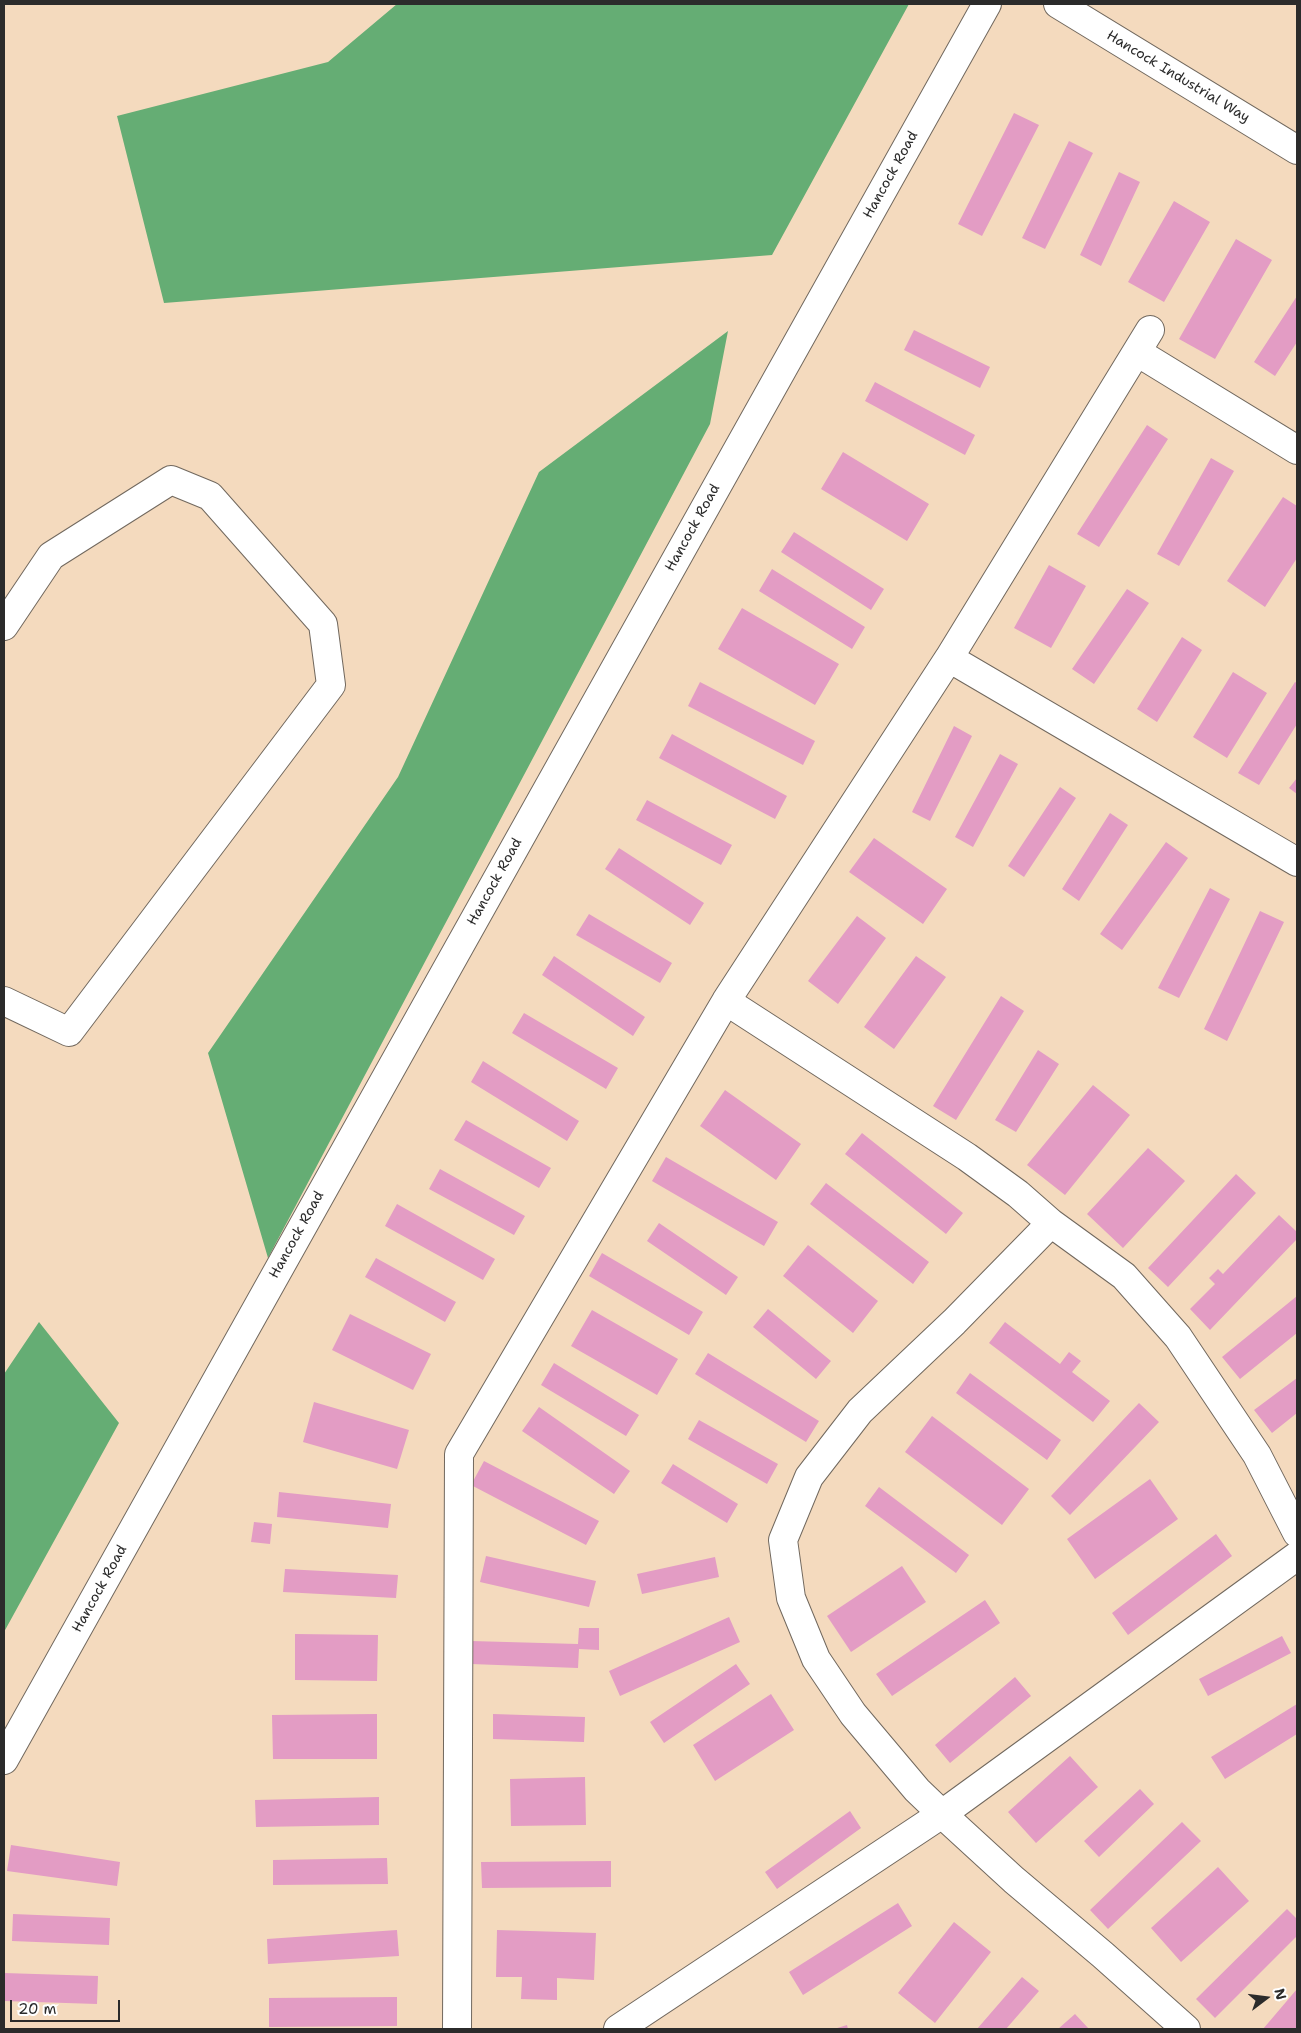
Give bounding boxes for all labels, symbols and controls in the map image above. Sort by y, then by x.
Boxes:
street label: Hancock Industrial Way [1103,28,1253,126]
street label: Hancock Road [860,128,922,222]
street label: Hancock Road [662,481,724,575]
street label: Hancock Road [464,835,526,929]
street label: Hancock Road [266,1188,328,1282]
street label: Hancock Road [69,1542,131,1636]
north arrow [1241,1973,1291,2023]
text: N [1270,1986,1291,2002]
scale bar [12,1990,122,2022]
text: 20 m [18,1999,57,2019]

